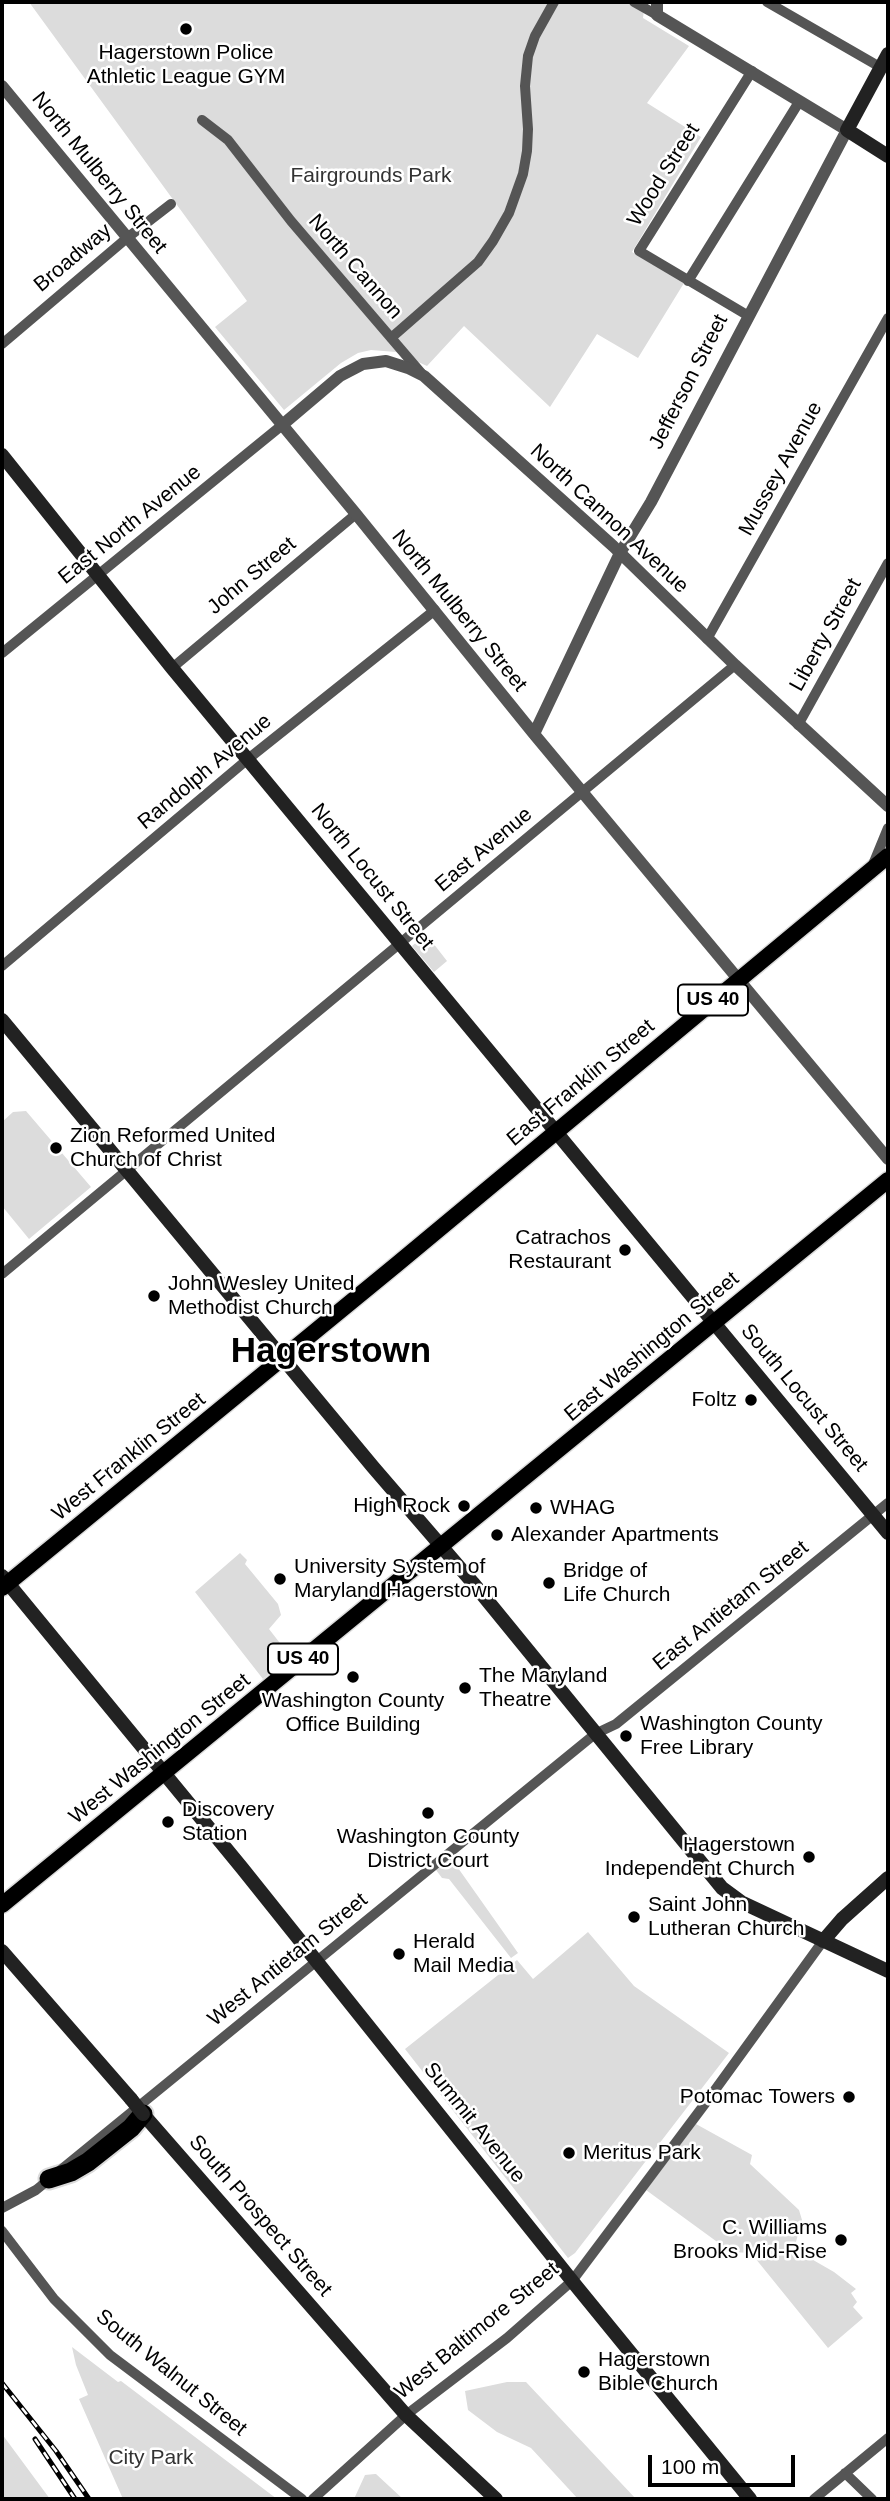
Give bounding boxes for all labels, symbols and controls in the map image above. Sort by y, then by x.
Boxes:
marker: Hagerstown Police Athletic League GYM [178,21,194,37]
place label: Hagerstown Police Athletic League GYM [87,40,285,90]
street label: North Mulberry Street [26,87,172,259]
street label: Wood Street [622,119,706,231]
park label: Fairgrounds Park [290,163,452,189]
street label: North Cannon [303,209,407,325]
street label: Broadway [29,218,117,298]
street label: Jefferson Street [644,310,734,454]
street label: Mussey Avenue [734,398,828,540]
street label: North Cannon Avenue [525,439,693,599]
street label: East North Avenue [54,460,206,590]
street label: North Mulberry Street [386,525,532,697]
street label: John Street [203,532,301,620]
street label: Liberty Street [785,574,867,696]
street label: Randolph Avenue [133,709,277,835]
street label: North Locust Street [305,799,439,955]
street label: East Avenue [430,802,538,898]
road number: US 40 [678,984,748,1016]
street label: East Franklin Street [502,1014,660,1152]
place label: Zion Reformed United Church of Christ [70,1123,275,1173]
marker: Zion Reformed United Church of Christ [48,1140,64,1156]
place label: Catrachos Restaurant [508,1225,611,1275]
marker: Catrachos Restaurant [617,1242,633,1258]
street label: East Washington Street [560,1267,744,1427]
place label: John Wesley United Methodist Church [168,1271,354,1321]
marker: John Wesley United Methodist Church [146,1288,162,1304]
street label: South Locust Street [735,1319,873,1477]
district label: Hagerstown [231,1331,431,1373]
street label: West Franklin Street [47,1387,211,1527]
place label: Foltz [691,1387,737,1413]
marker: Foltz [743,1392,759,1408]
place label: High Rock [353,1493,450,1519]
place label: WHAG [550,1495,615,1521]
marker: High Rock [456,1498,472,1514]
marker: WHAG [528,1500,544,1516]
place label: Alexander Apartments [511,1522,719,1548]
marker: Alexander Apartments [489,1527,505,1543]
street label: East Antietam Street [648,1536,814,1676]
place label: University System of Maryland Hagerstown [294,1554,498,1604]
place label: Bridge of Life Church [563,1558,670,1608]
marker: University System of Maryland Hagerstown [272,1571,288,1587]
marker: Bridge of Life Church [541,1575,557,1591]
road number: US 40 [268,1644,338,1674]
place label: The Maryland Theatre [479,1663,607,1713]
street label: West Washington Street [65,1668,255,1830]
marker: Washington County Office Building [345,1669,361,1685]
marker: The Maryland Theatre [457,1680,473,1696]
place label: Washington County Office Building [262,1688,444,1738]
place label: Washington County Free Library [640,1711,822,1761]
marker: Washington County Free Library [618,1728,634,1744]
place label: Discovery Station [182,1797,274,1847]
marker: Washington County District Court [420,1805,436,1821]
marker: Discovery Station [160,1814,176,1830]
place label: Washington County District Court [337,1824,519,1874]
place label: Hagerstown Independent Church [605,1832,795,1882]
marker: Hagerstown Independent Church [801,1849,817,1865]
street label: West Antietam Street [203,1888,373,2032]
place label: Saint John Lutheran Church [648,1892,804,1942]
marker: Saint John Lutheran Church [626,1909,642,1925]
place label: Herald Mail Media [413,1929,515,1979]
marker: Herald Mail Media [391,1946,407,1962]
street label: Summit Avenue [418,2058,530,2188]
place label: Potomac Towers [680,2084,835,2110]
marker: Potomac Towers [841,2089,857,2105]
street label: South Prospect Street [183,2130,337,2302]
place label: Meritus Park [583,2140,701,2166]
marker: Meritus Park [561,2145,577,2161]
place label: C. Williams Brooks Mid‐Rise [673,2215,827,2265]
marker: C. Williams Brooks Mid‐Rise [833,2232,849,2248]
street label: West Baltimore Street [390,2257,564,2405]
street label: South Walnut Street [90,2304,252,2442]
place label: Hagerstown Bible Church [598,2347,718,2397]
marker: Hagerstown Bible Church [576,2364,592,2380]
scale bar [652,2442,799,2486]
park label: City Park [108,2445,194,2471]
text: 100 m [661,2455,719,2478]

